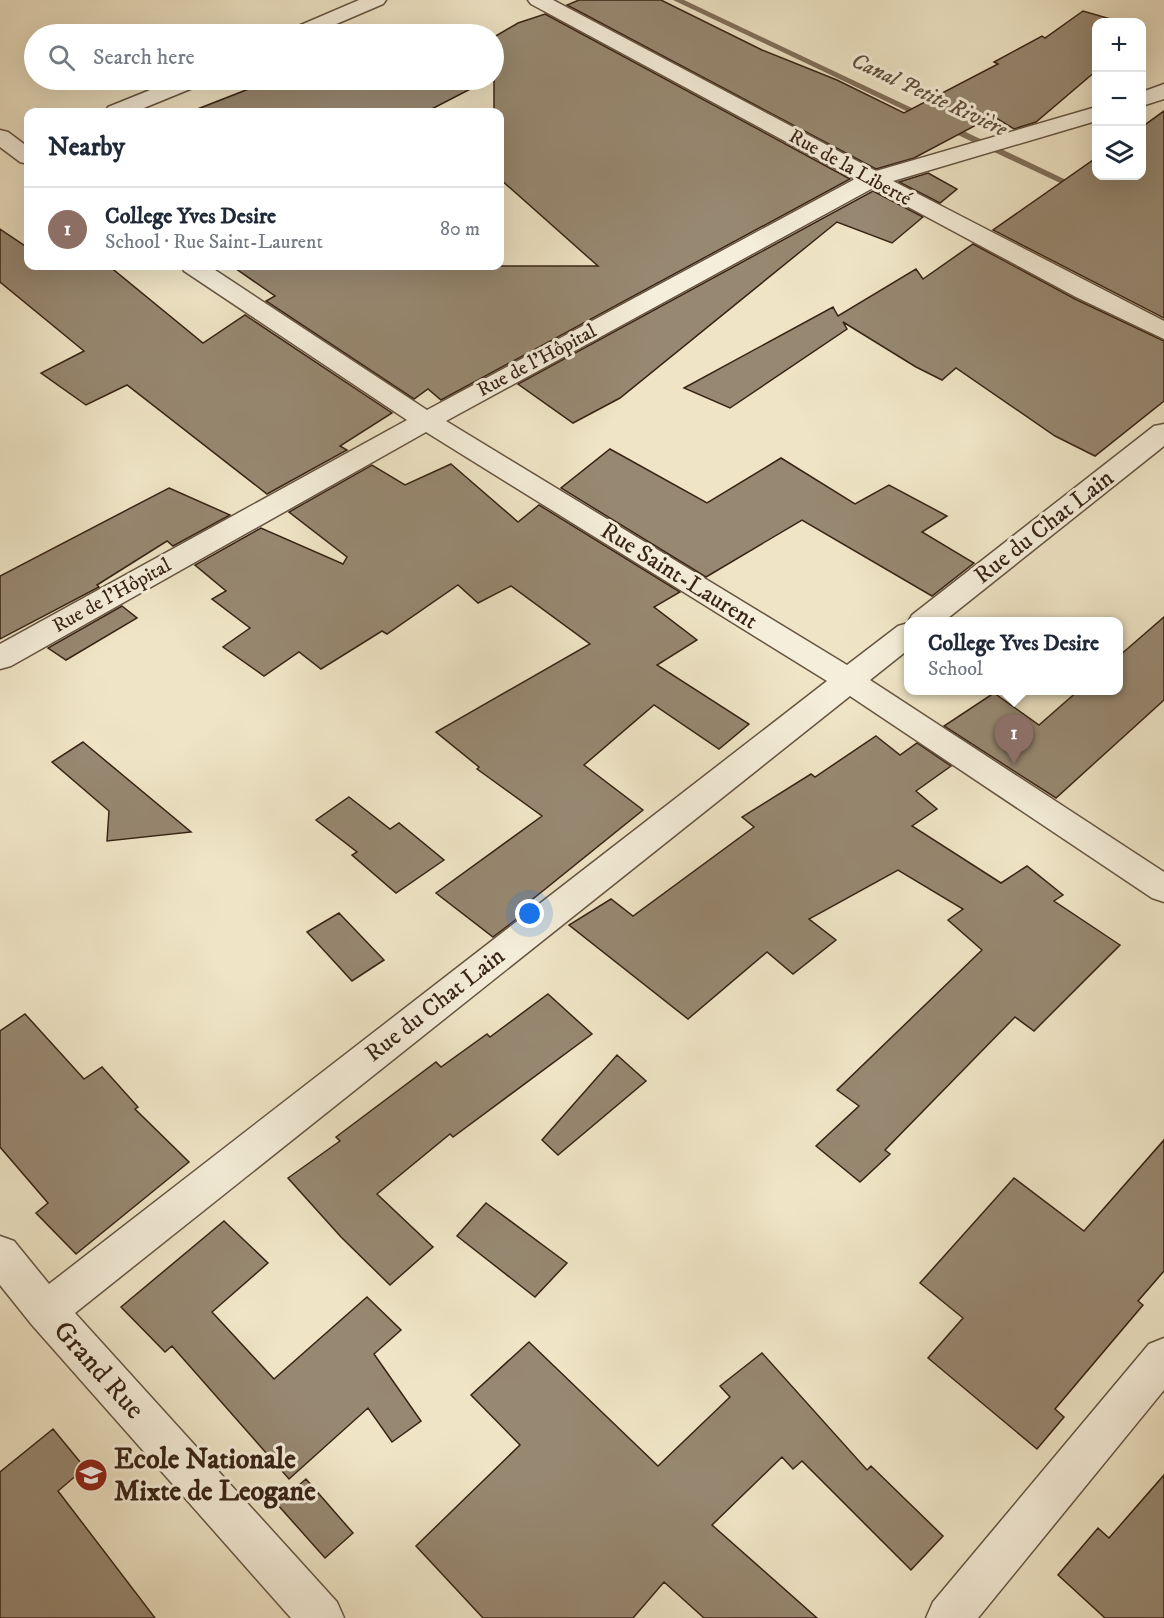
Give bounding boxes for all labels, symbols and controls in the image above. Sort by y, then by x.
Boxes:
map controls [1092,18,1146,180]
button: + [1092,18,1146,72]
search box [24,24,504,90]
icon: search [45,41,78,74]
text: Search here [93,44,195,71]
water label: Canal Petite Rivière [847,47,1012,143]
button: − [1092,72,1146,126]
street label: Rue de la Liberté [784,124,916,212]
button: layers [1092,126,1146,180]
text: Nearby [48,131,125,164]
text: College Yves Desire [105,203,276,230]
text: 1 [64,217,71,242]
text: 80 m [440,217,480,242]
text: School · Rue Saint-Laurent [105,230,323,255]
street label: Rue de l'Hôpital [473,319,601,403]
street label: Rue du Chat Lain [968,463,1120,591]
street label: Rue Saint-Laurent [595,516,763,636]
street label: Rue de l'Hôpital [48,553,176,639]
popup [904,617,1123,695]
text: College Yves Desire [928,630,1099,657]
text: School [928,657,983,682]
pin: 1 [994,714,1034,764]
your location [515,899,544,928]
street label: Rue du Chat Lain [359,941,511,1069]
street label: Grand Rue [46,1314,152,1426]
place label: Ecole Nationale Mixte de Leogane [114,1442,316,1509]
school or university icon: Ecole Nationale Mixte de Leogane [73,1457,109,1493]

